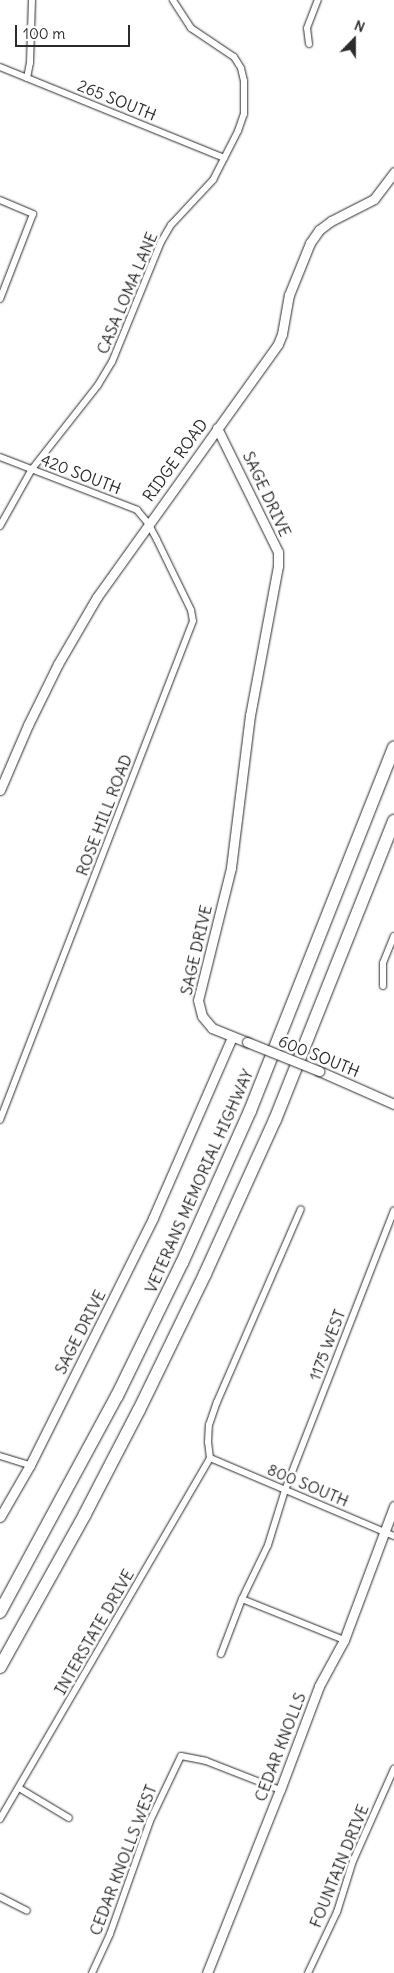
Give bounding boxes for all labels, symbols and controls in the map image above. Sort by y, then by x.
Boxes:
scale bar [18,15,132,47]
north arrow [329,15,379,65]
text: N [352,16,367,36]
text: 100 m [23,24,65,43]
street label: 265 SOUTH [75,76,159,124]
street label: CASA LOMA LANE [93,229,161,357]
street label: RIDGE ROAD [139,415,211,505]
street label: SAGE DRIVE [239,448,295,540]
street label: 420 SOUTH [38,450,124,498]
street label: ROSE HILL ROAD [72,752,136,878]
street label: SAGE DRIVE [176,903,216,997]
street label: 600 SOUTH [275,1031,363,1081]
street label: VETERANS MEMORIAL HIGHWAY [141,1066,257,1296]
street label: SAGE DRIVE [51,1287,109,1377]
street label: 1175 WEST [305,1307,349,1383]
street label: 800 SOUTH [265,1459,351,1511]
street label: INTERSTATE DRIVE [50,1566,138,1698]
street label: CEDAR KNOLLS [250,1690,310,1804]
street label: CEDAR KNOLLS WEST [85,1782,161,1938]
street label: FOUNTAIN DRIVE [306,1802,372,1930]

